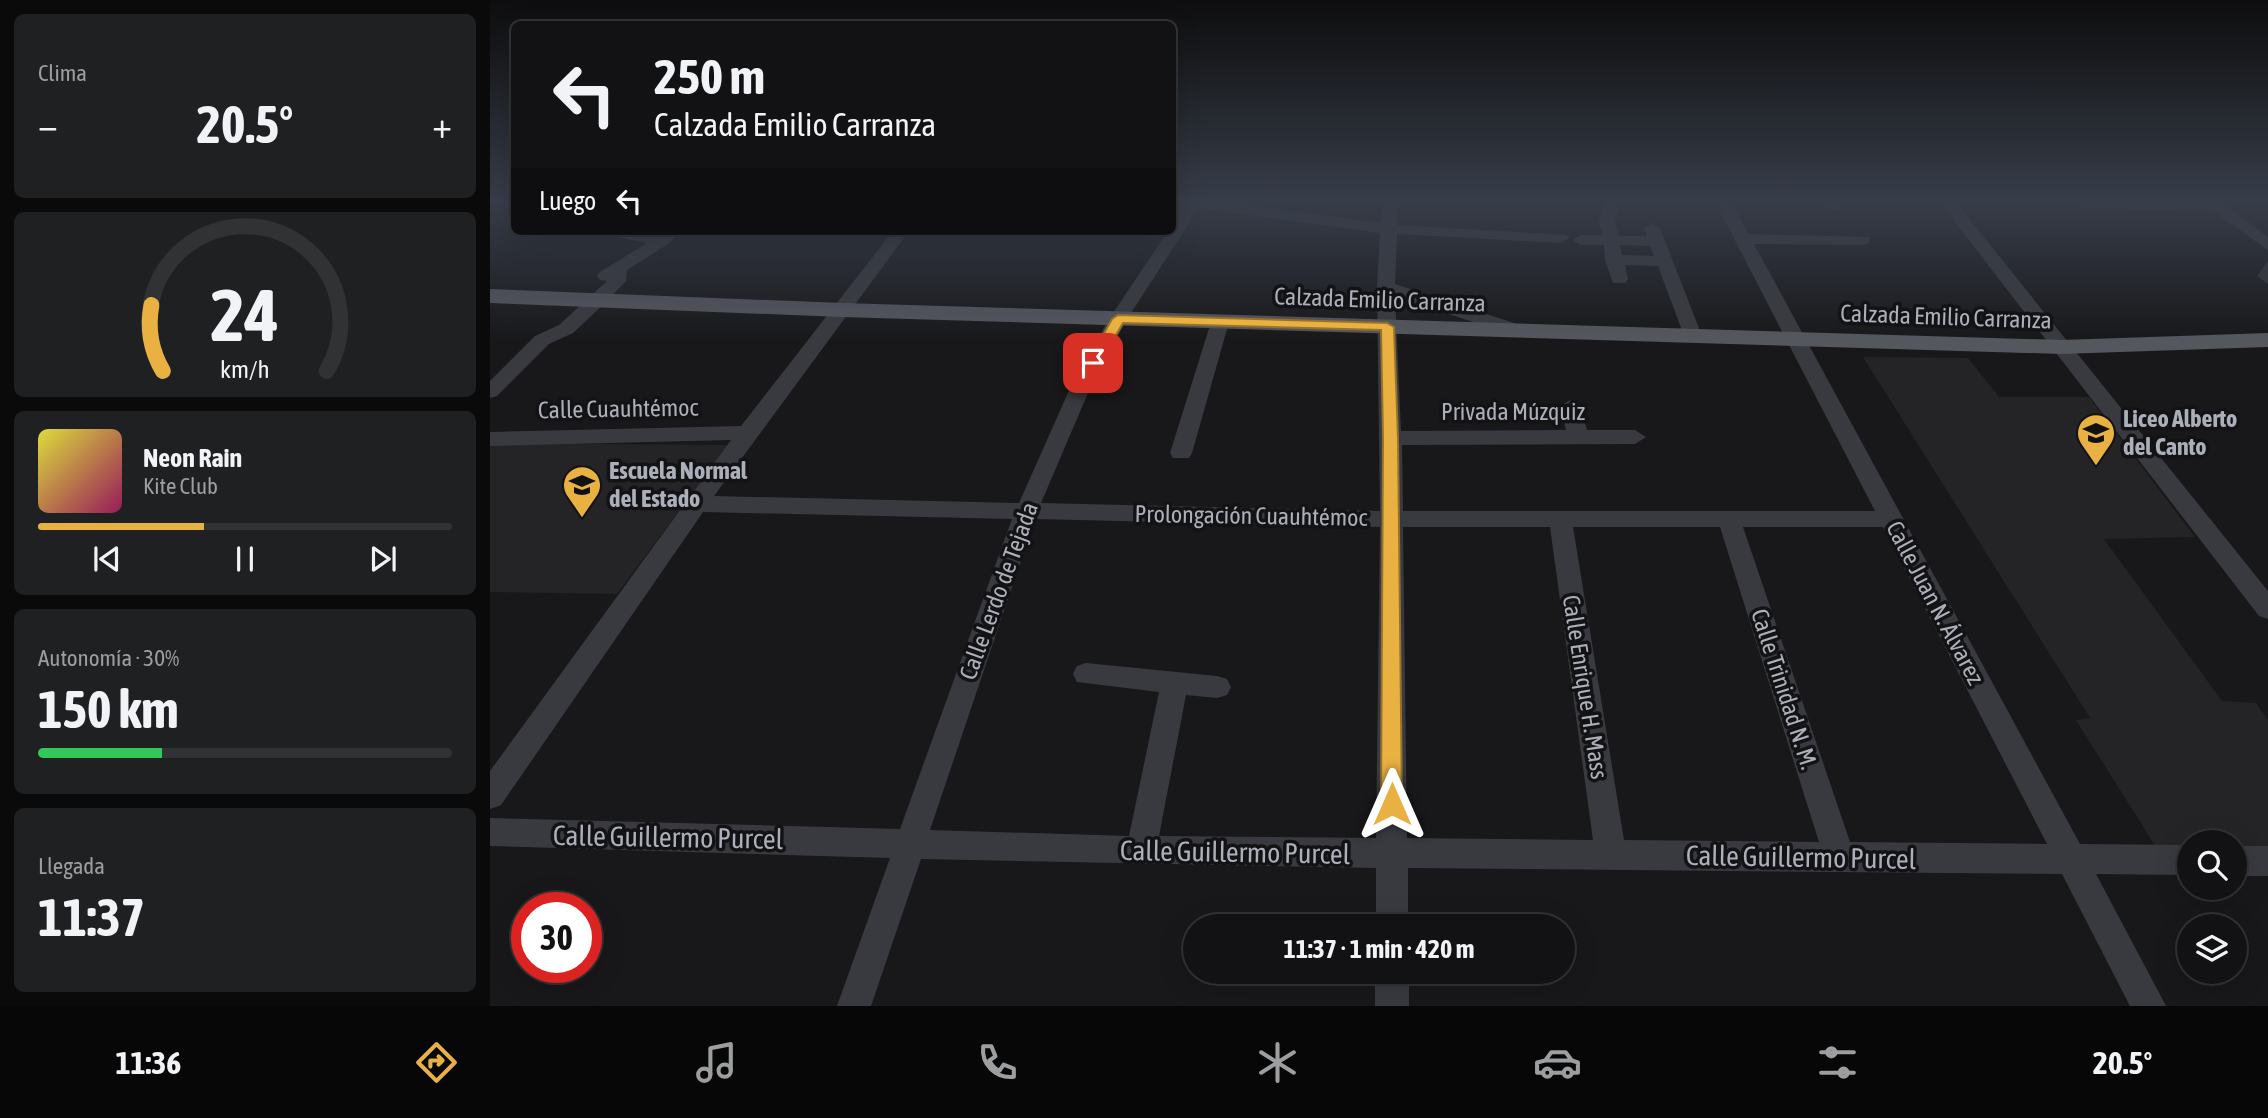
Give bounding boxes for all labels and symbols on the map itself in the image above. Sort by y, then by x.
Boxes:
street label: Calzada Emilio Carranza [1274,282,1486,317]
street label: Calzada Emilio Carranza [1840,299,2052,334]
pin [1063,333,1123,393]
street label: Calle Cuauhtémoc [538,394,699,423]
street label: Privada Múzquiz [1441,398,1585,425]
place label: Liceo Alberto del Canto [2123,405,2237,460]
school or university icon: Liceo Alberto del Canto [2075,412,2117,467]
place label: Escuela Normal del Estado [609,457,748,512]
school or university icon: Escuela Normal del Estado [561,464,603,519]
street label: Calle Lerdo de Tejada [954,499,1043,683]
street label: Prolongación Cuauhtémoc [1135,500,1368,531]
street label: Calle Juan N. Álvarez [1881,517,1990,689]
street label: Calle Enrique H. Mass [1558,593,1613,781]
street label: Calle Trinidad N. M. [1746,605,1823,772]
position arrow [1355,767,1429,841]
street label: Calle Guillermo Purcel [553,819,784,855]
street label: Calle Guillermo Purcel [1120,834,1351,870]
street label: Calle Guillermo Purcel [1686,839,1917,875]
speed limit sign: 30 [511,892,602,983]

